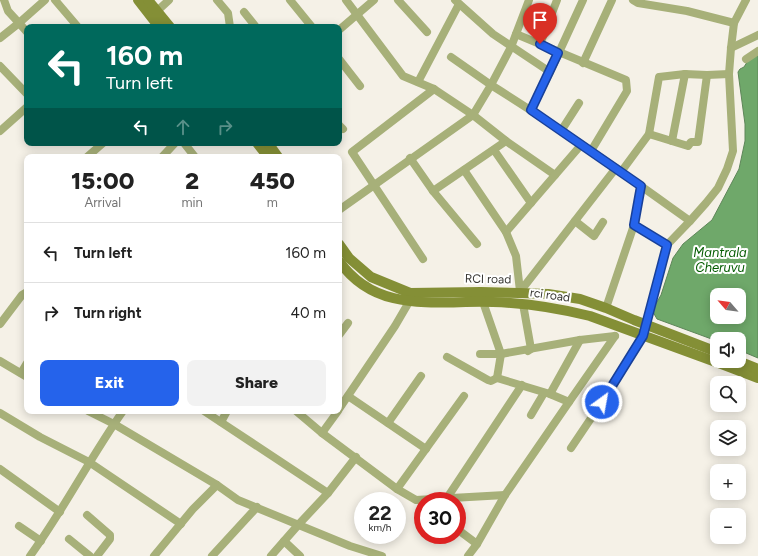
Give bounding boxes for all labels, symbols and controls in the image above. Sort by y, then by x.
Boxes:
pin [523,3,557,44]
icon: arrive [529,9,551,31]
text: 160 m [106,38,183,72]
icon: left [40,40,92,92]
text: Turn left [106,72,173,94]
icon: left [130,116,152,138]
icon: ahead [172,116,194,138]
icon: right [214,116,236,138]
text: 15:00 [71,166,134,195]
text: 2 [185,166,199,195]
text: 450 [250,166,295,195]
text: Arrival [84,195,121,210]
text: min [181,195,203,210]
text: m [267,195,278,210]
icon: left [40,242,62,264]
text: Turn left [74,244,132,262]
text: 160 m [285,244,326,262]
water label: Mantrala Cheruvu [693,245,747,275]
street label: RCI road [465,272,511,286]
street label: rci road [529,285,571,305]
north arrow [710,288,746,324]
map controls [710,288,746,544]
icon: right [40,302,62,324]
text: Turn right [74,304,142,322]
text: 40 m [291,304,326,322]
button: sound [710,332,746,368]
button: Exit [40,360,179,406]
button: Share [187,360,326,406]
button: search [710,376,746,412]
position arrow [581,381,623,423]
button: layers [710,420,746,456]
button: + [710,464,746,500]
speed limit sign: 30 [414,492,466,544]
text: 22 [368,501,392,525]
button: − [710,508,746,544]
text: km/h [369,521,391,534]

